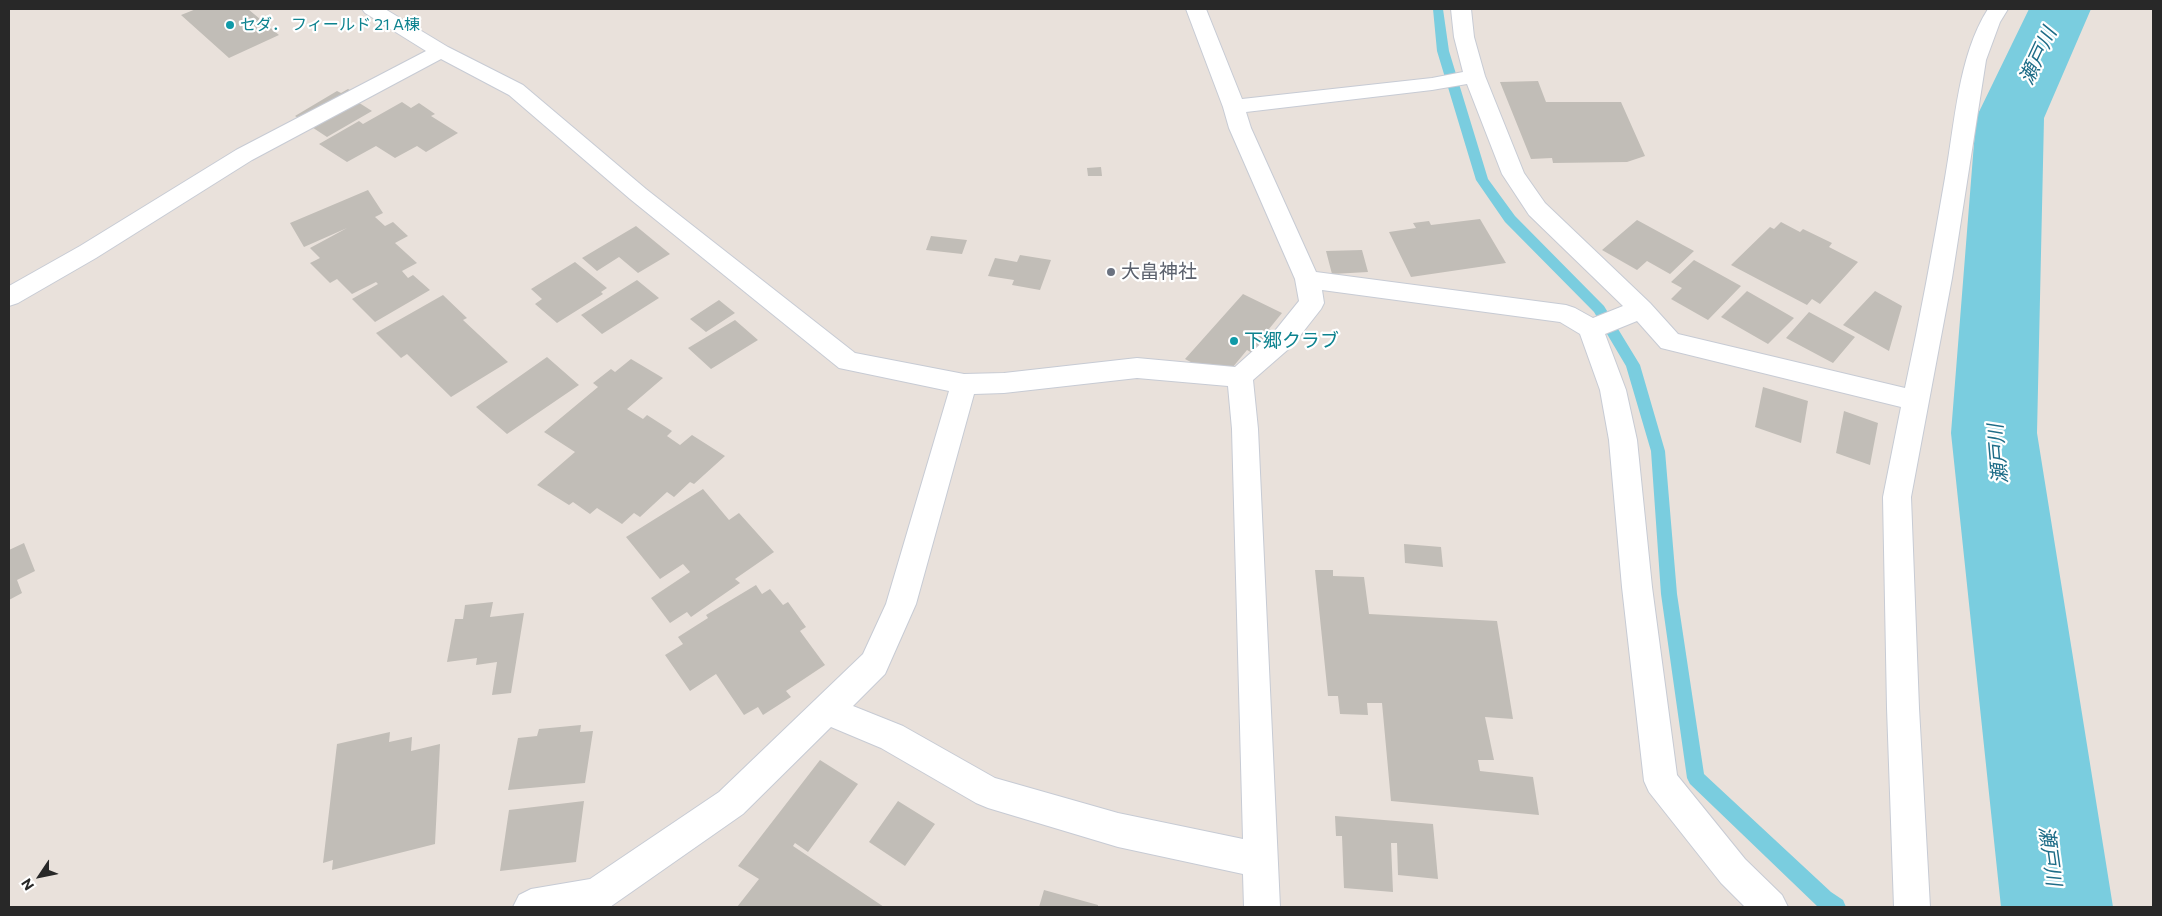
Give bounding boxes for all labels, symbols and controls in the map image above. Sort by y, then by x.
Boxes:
place label: セダ． フィールド 21 A棟 [240,15,420,35]
marker: セダ． フィールド 21 A棟 [224,19,236,31]
water label: 瀬戸川 [2014,24,2062,88]
place label: 大畠神社 [1121,261,1197,283]
marker: 大畠神社 [1105,266,1117,278]
place label: 下郷クラブ [1244,330,1339,352]
marker: 下郷クラブ [1228,335,1240,347]
water label: 瀬戸川 [1983,423,2013,485]
water label: 瀬戸川 [2034,825,2066,887]
north arrow [15,851,65,901]
text: N [17,876,37,894]

